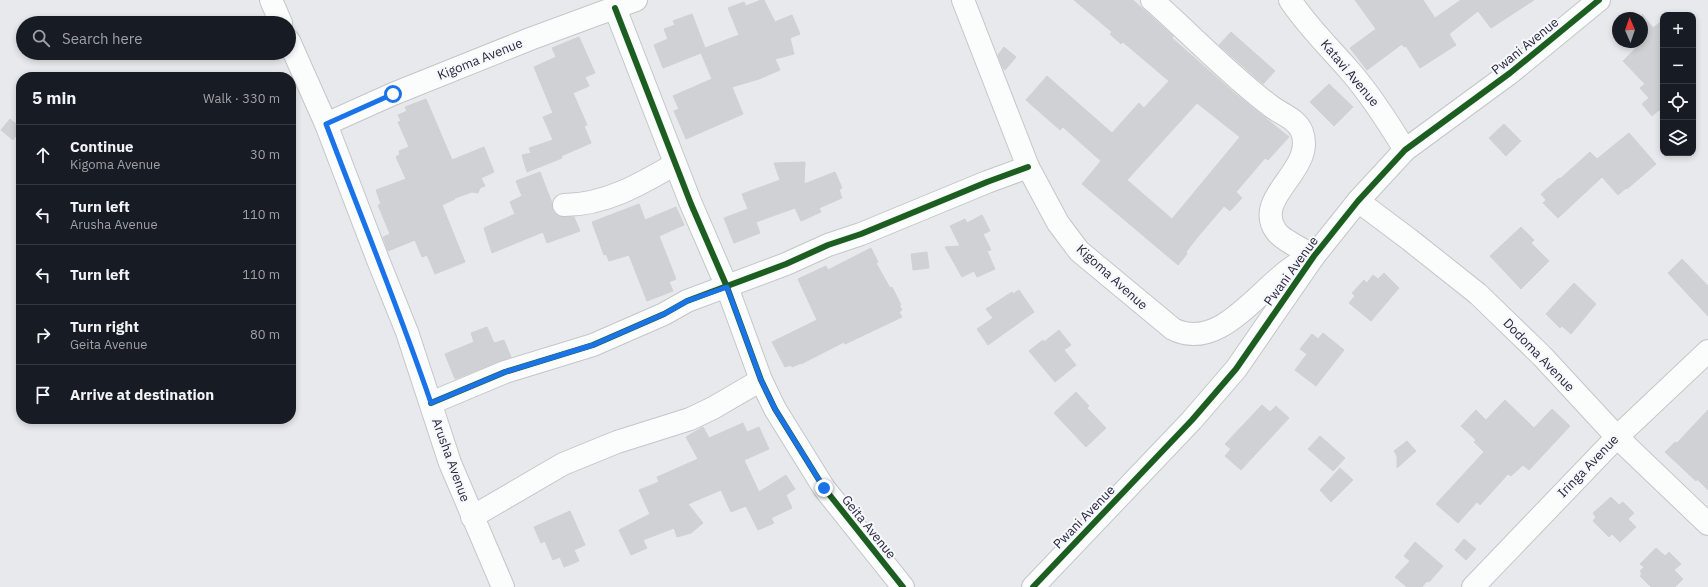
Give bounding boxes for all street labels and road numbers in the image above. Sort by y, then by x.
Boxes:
street label: Pwani Avenue [1488,14,1562,78]
street label: Kigoma Avenue [435,34,525,84]
street label: Katavi Avenue [1317,36,1383,110]
street label: Pwani Avenue [1260,233,1322,309]
street label: Kigoma Avenue [1073,240,1151,314]
street label: Dodoma Avenue [1500,315,1578,395]
street label: Arusha Avenue [428,416,474,504]
street label: Iringa Avenue [1554,431,1622,501]
street label: Pwani Avenue [1049,482,1119,552]
street label: Geita Avenue [838,492,900,562]

